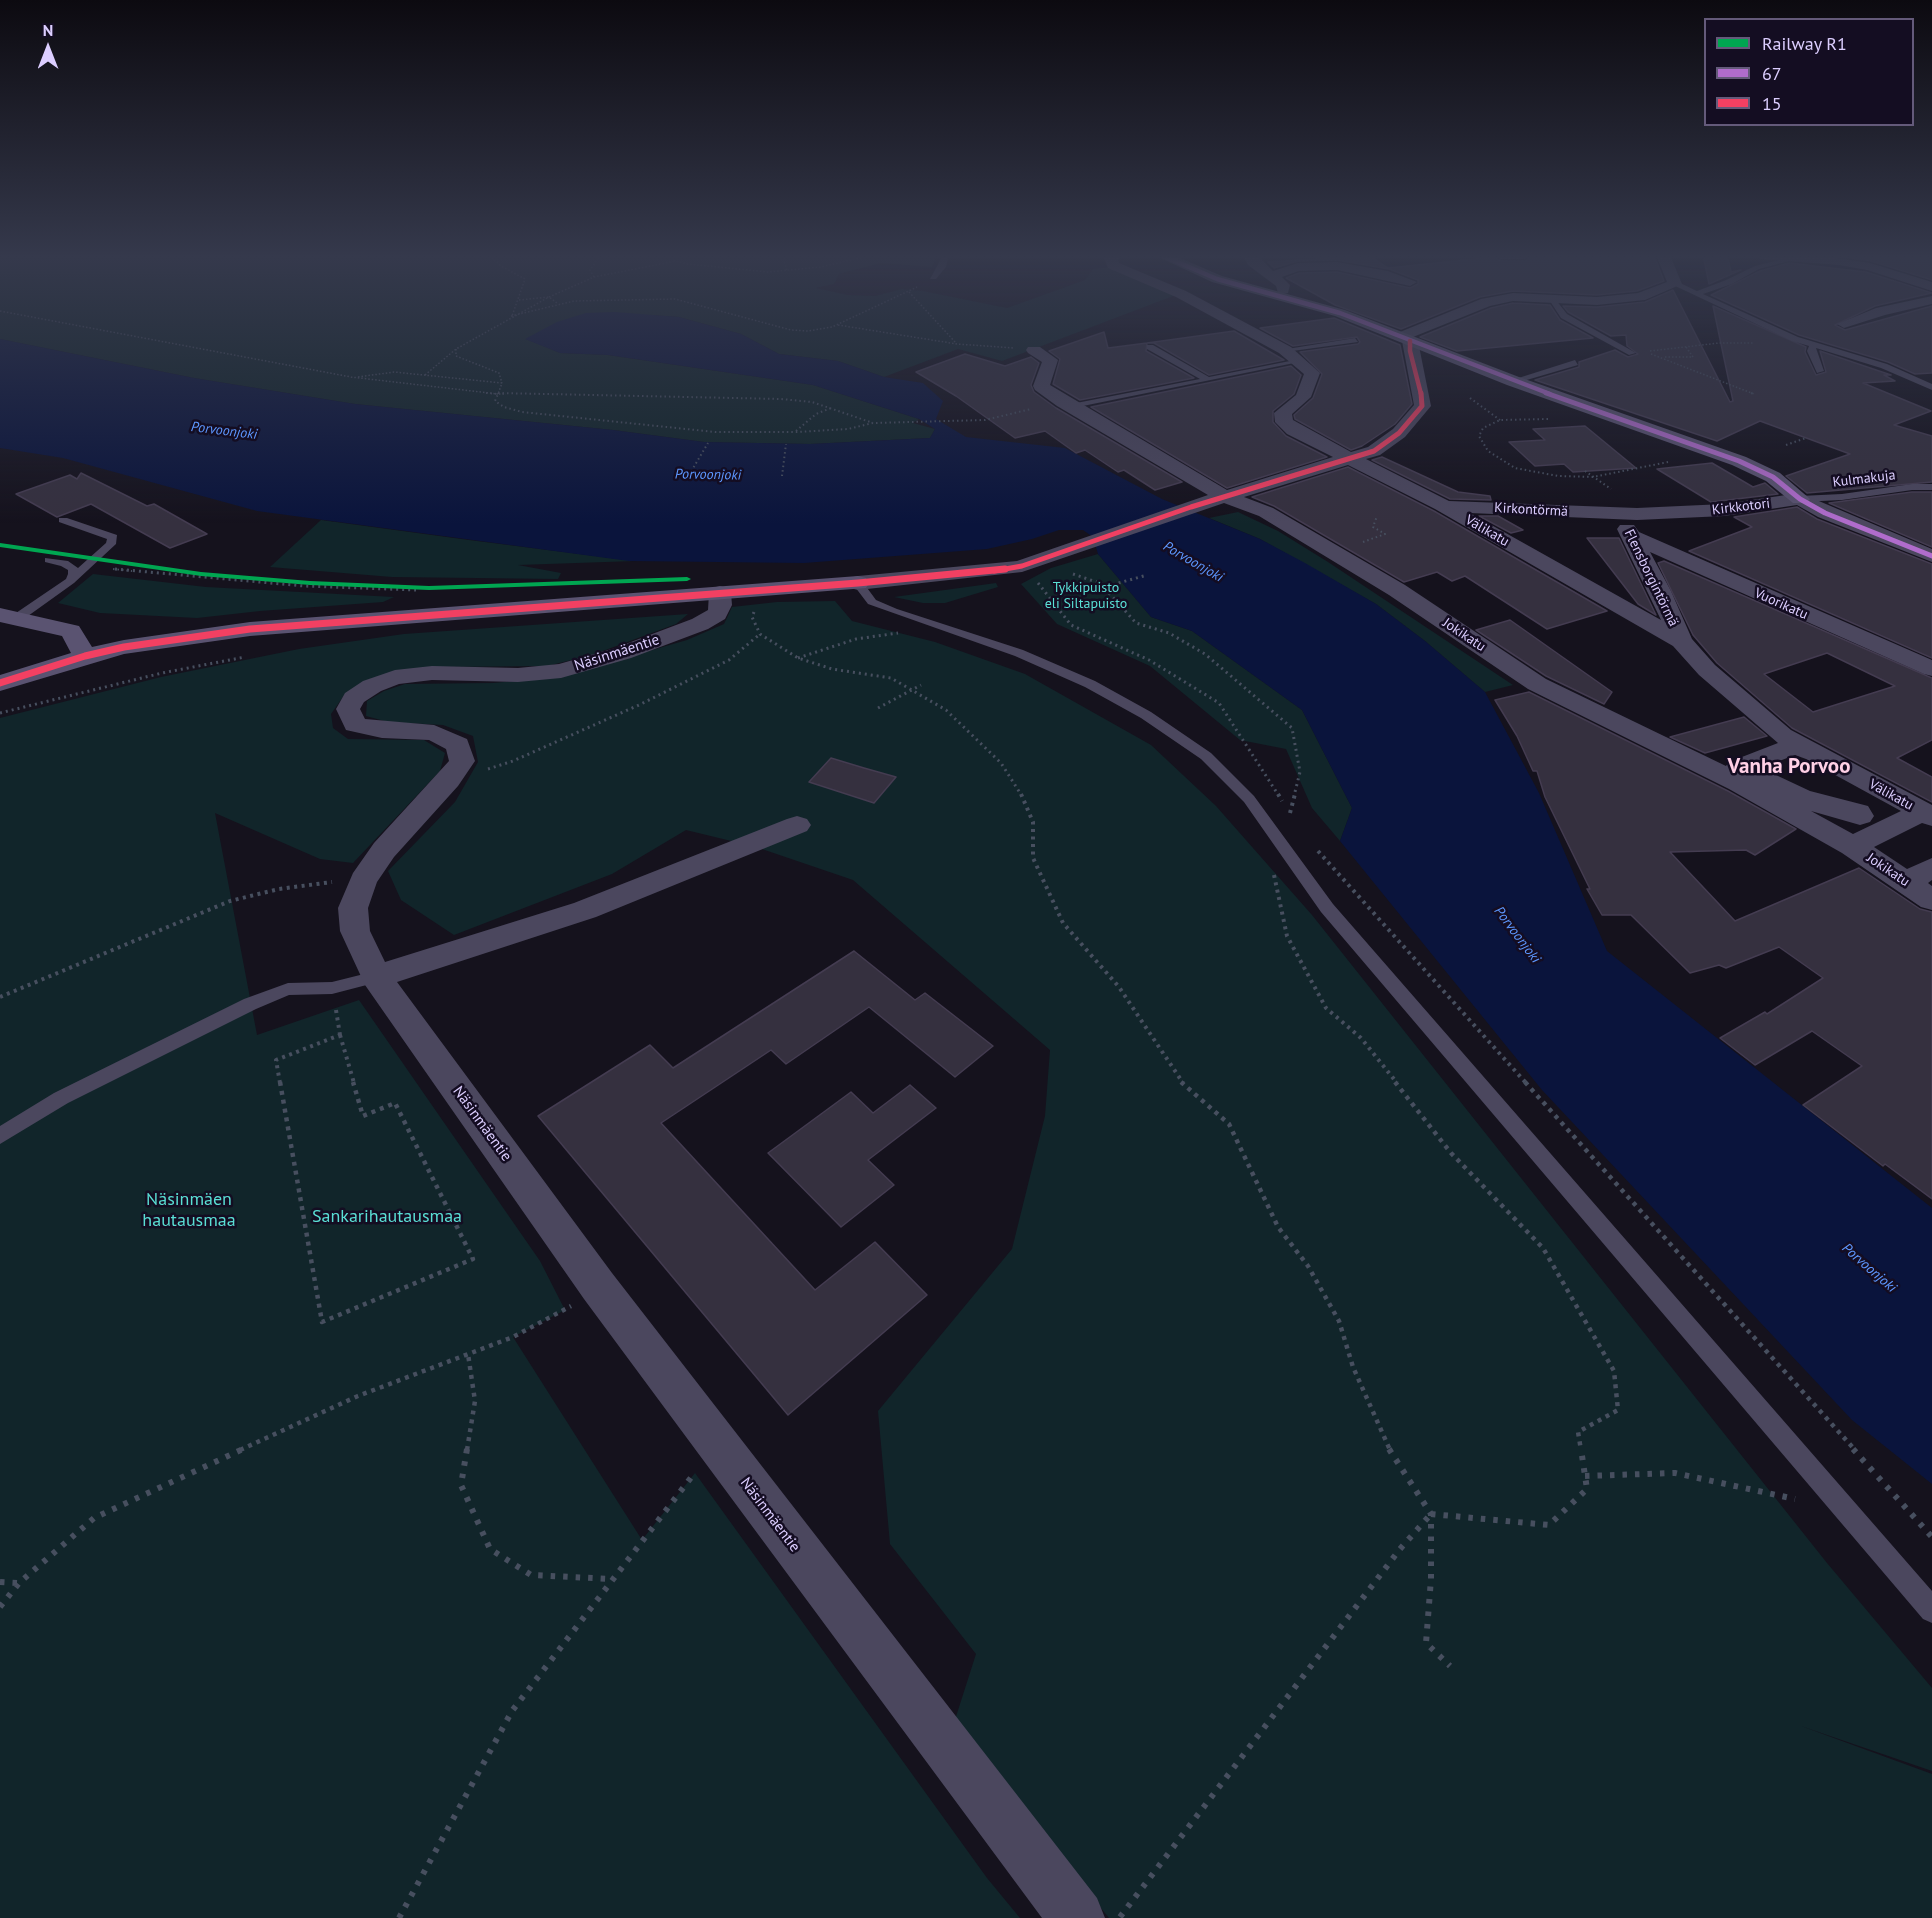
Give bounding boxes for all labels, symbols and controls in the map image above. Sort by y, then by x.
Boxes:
north arrow [18,18,78,78]
legend [1704,18,1914,126]
text: N [43,20,53,40]
text: Railway R1 [1762,32,1847,55]
text: 67 [1762,62,1782,85]
text: 15 [1762,92,1782,115]
water label: Porvoonjoki [190,419,258,443]
water label: Porvoonjoki [675,466,741,484]
street label: Kulmakuja [1832,467,1896,491]
street label: Kirkkotori [1711,495,1771,519]
street label: Kirkontörmä [1494,500,1568,520]
street label: Välikatu [1462,512,1512,550]
street label: Flensborgintörmä [1620,527,1682,629]
water label: Porvoonjoki [1160,538,1226,586]
park label: Tykkipuisto eli Siltapuisto [1045,580,1127,612]
street label: Vuorikatu [1752,585,1810,623]
street label: Jokikatu [1439,615,1489,655]
street label: Näsinmäentie [572,631,662,675]
district label: Vanha Porvoo [1728,754,1850,780]
street label: Välikatu [1866,776,1916,814]
street label: Jokikatu [1863,850,1913,890]
water label: Porvoonjoki [1490,903,1544,967]
street label: Näsinmäentie [449,1083,515,1165]
park label: Näsinmäen hautausmaa [142,1189,236,1232]
park label: Sankarihautausmaa [312,1206,462,1228]
water label: Porvoonjoki [1838,1240,1900,1296]
street label: Näsinmäentie [736,1474,804,1556]

